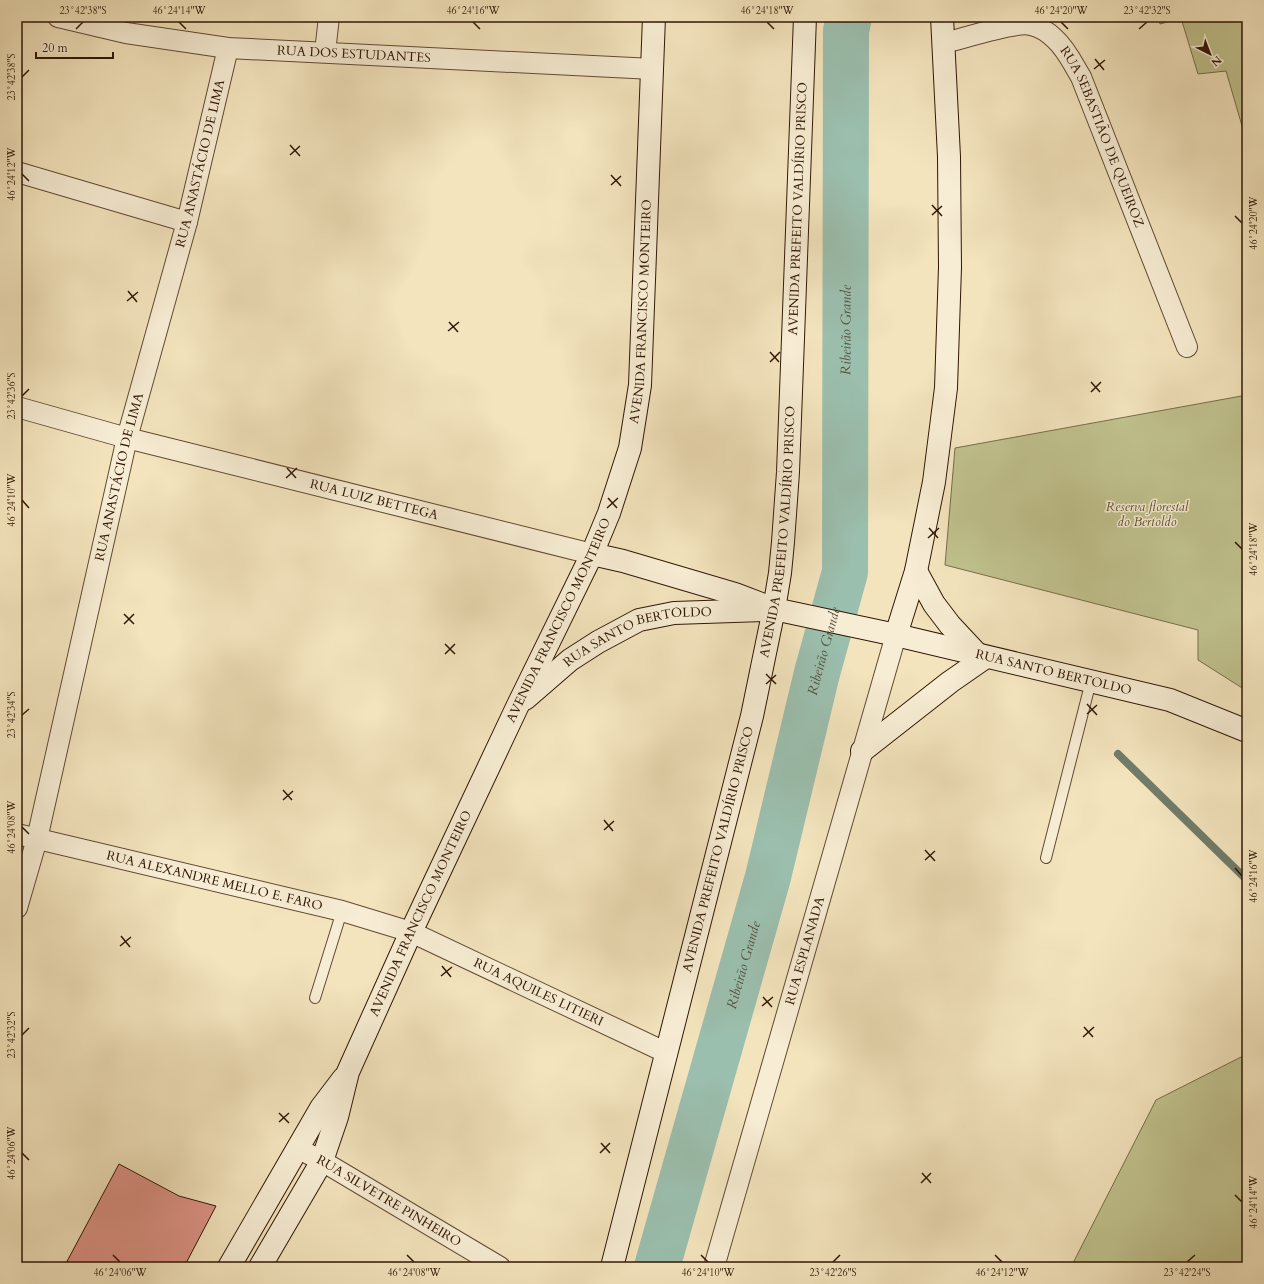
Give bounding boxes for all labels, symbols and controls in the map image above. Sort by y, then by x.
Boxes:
text: 23°42'38"S [59,4,107,18]
text: 46°24'14"W [152,4,207,18]
text: 46°24'16"W [446,4,501,18]
text: 46°24'18"W [740,4,795,18]
text: 46°24'20"W [1034,4,1089,18]
text: 23°42'32"S [1123,4,1171,18]
scale bar [36,34,113,60]
north arrow [1190,34,1230,74]
text: 20 m [42,40,69,56]
street label: RUA DOS ESTUDANTES [277,41,431,67]
street label: RUA SEBASTIÃO DE QUEIROZ [1056,43,1148,230]
text: N [1207,52,1225,70]
text: 23°42'38"S [5,53,19,101]
street label: RUA ANASTÁCIO DE LIMA [171,77,229,250]
street label: AVENIDA PREFEITO VALDÍRIO PRISCO [784,82,812,336]
text: 46°24'12"W [5,146,19,201]
text: 46°24'20"W [1247,195,1261,250]
street label: AVENIDA FRANCISCO MONTEIRO [625,199,656,425]
water label: Ribeirão Grande [836,284,855,375]
text: 23°42'36"S [5,372,19,420]
street label: RUA ANASTÁCIO DE LIMA [91,390,148,563]
street label: AVENIDA PREFEITO VALDÍRIO PRISCO [755,406,799,659]
text: 46°24'10"W [5,472,19,527]
street label: RUA LUIZ BETTEGA [308,475,441,524]
park label: Reserva florestal do Bertoldo [1106,498,1189,531]
street label: AVENIDA FRANCISCO MONTEIRO [502,515,615,726]
text: 46°24'18"W [1247,521,1261,576]
street label: RUA SANTO BERTOLDO [559,603,712,671]
water label: Ribeirão Grande [803,604,844,697]
street label: RUA SANTO BERTOLDO [974,645,1133,700]
text: 23°42'34"S [5,691,19,739]
street label: AVENIDA PREFEITO VALDÍRIO PRISCO [678,724,758,974]
text: 46°24'08"W [5,799,19,854]
street label: AVENIDA FRANCISCO MONTEIRO [365,808,476,1019]
street label: RUA ALEXANDRE MELLO E. FARO [105,846,325,915]
text: 46°24'16"W [1247,848,1261,903]
street label: RUA ESPLANADA [781,894,829,1007]
water label: Ribeirão Grande [721,918,765,1011]
street label: RUA AQUILES LITIERI [471,954,606,1031]
text: 23°42'32"S [5,1011,19,1059]
text: 46°24'06"W [5,1125,19,1180]
street label: RUA SILVETRE PINHEIRO [313,1151,465,1251]
text: 46°24'14"W [1247,1174,1261,1229]
text: 46°24'06"W [93,1266,148,1280]
text: 46°24'08"W [387,1266,442,1280]
text: 46°24'10"W [681,1266,736,1280]
text: 23°42'26"S [809,1266,857,1280]
text: 46°24'12"W [975,1266,1030,1280]
text: 23°42'24"S [1163,1266,1211,1280]

